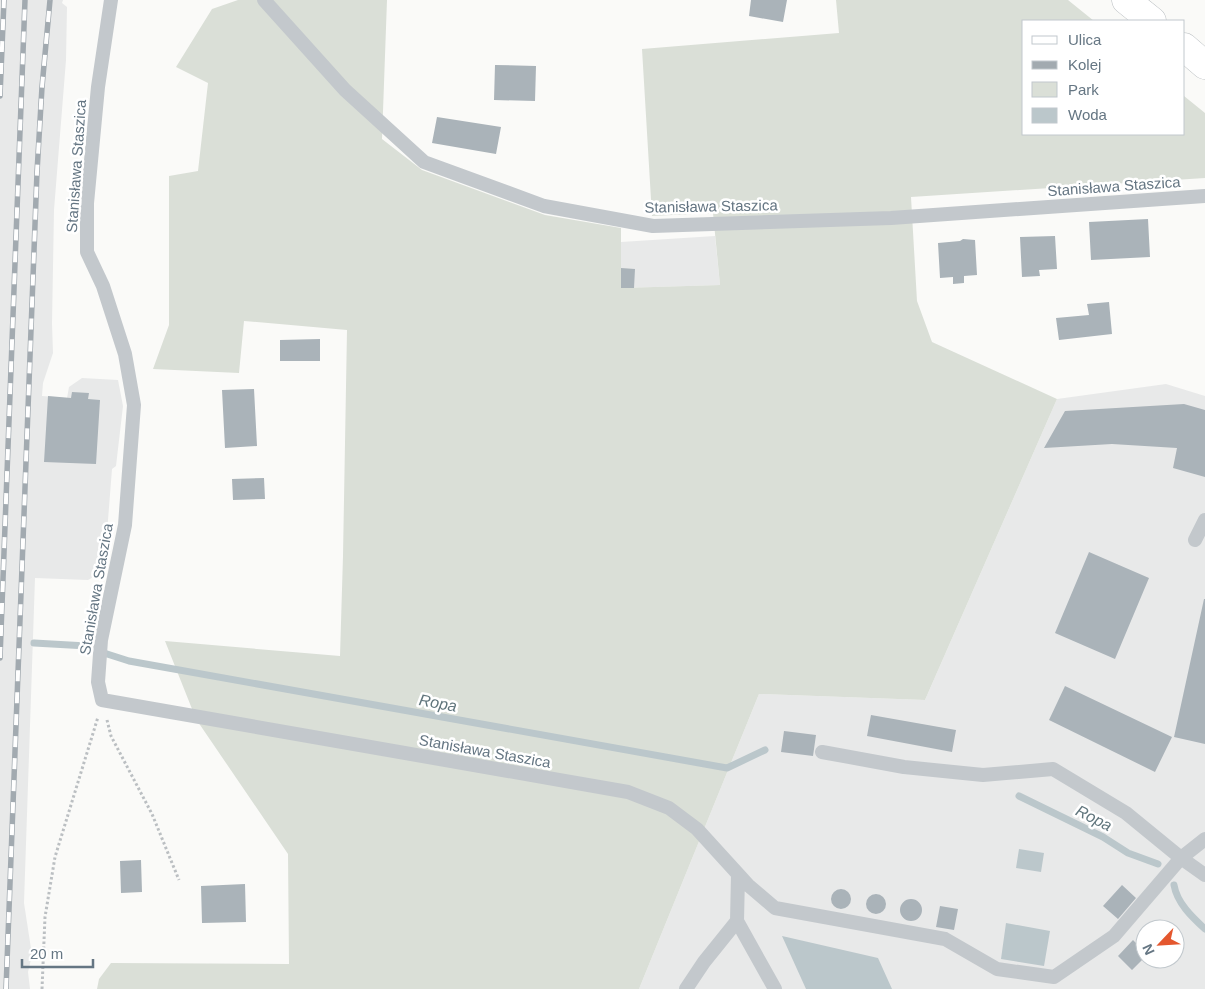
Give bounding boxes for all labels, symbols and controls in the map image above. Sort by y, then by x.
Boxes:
legend [1022,20,1185,135]
text: Ulica [1068,31,1102,48]
text: Kolej [1068,56,1101,73]
text: Park [1068,81,1099,98]
street label: Stanisława Staszica [63,98,89,233]
text: Woda [1068,106,1108,123]
street label: Stanisława Staszica [1047,173,1182,199]
street label: Stanisława Staszica [644,196,778,216]
street label: Stanisława Staszica [76,521,116,656]
water label: Ropa [418,691,458,715]
street label: Stanisława Staszica [418,731,553,771]
water label: Ropa [1073,802,1115,834]
north arrow [1135,919,1185,969]
scale bar [22,936,94,968]
text: N [1139,942,1158,957]
text: 20 m [30,945,63,962]

